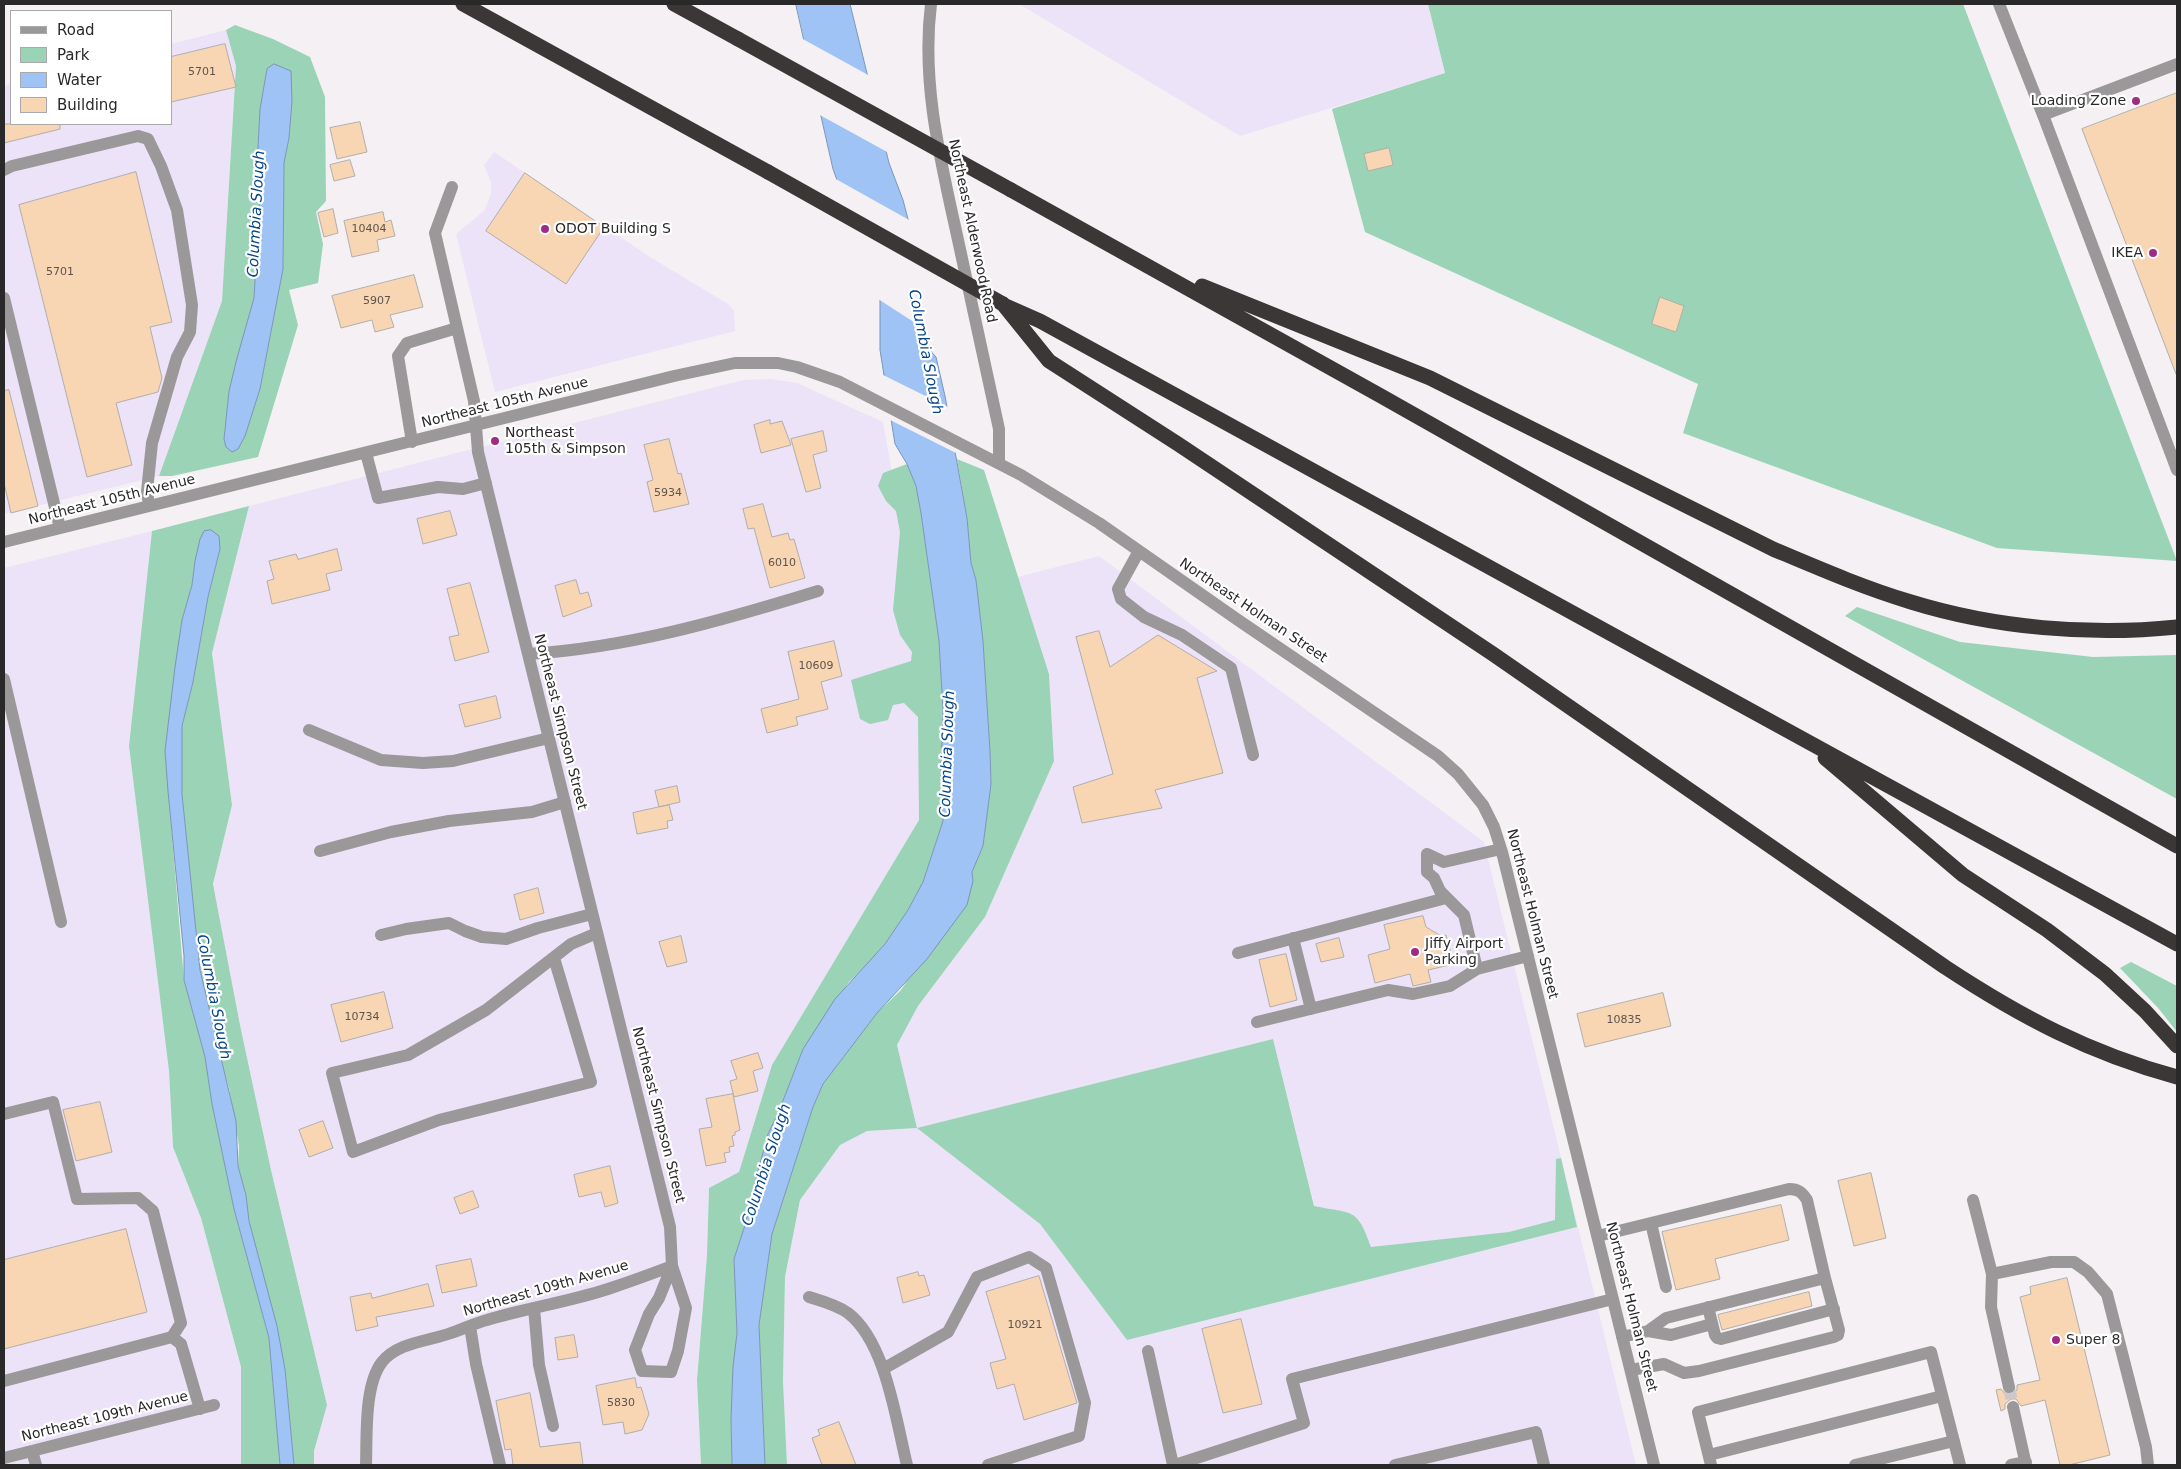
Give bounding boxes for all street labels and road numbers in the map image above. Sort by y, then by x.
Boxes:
street label: Northeast Alderwood Road [944,138,1000,324]
street label: Northeast 105th Avenue [420,374,590,432]
street label: Northeast 105th Avenue [27,471,197,529]
street label: Northeast Holman Street [1176,555,1330,667]
street label: Northeast Simpson Street [530,632,590,812]
street label: Northeast Holman Street [1503,827,1561,1001]
street label: Northeast Simpson Street [628,1025,688,1205]
street label: Northeast Holman Street [1602,1220,1660,1394]
street label: Northeast 109th Avenue [461,1257,631,1321]
street label: Northeast 109th Avenue [20,1388,190,1446]

